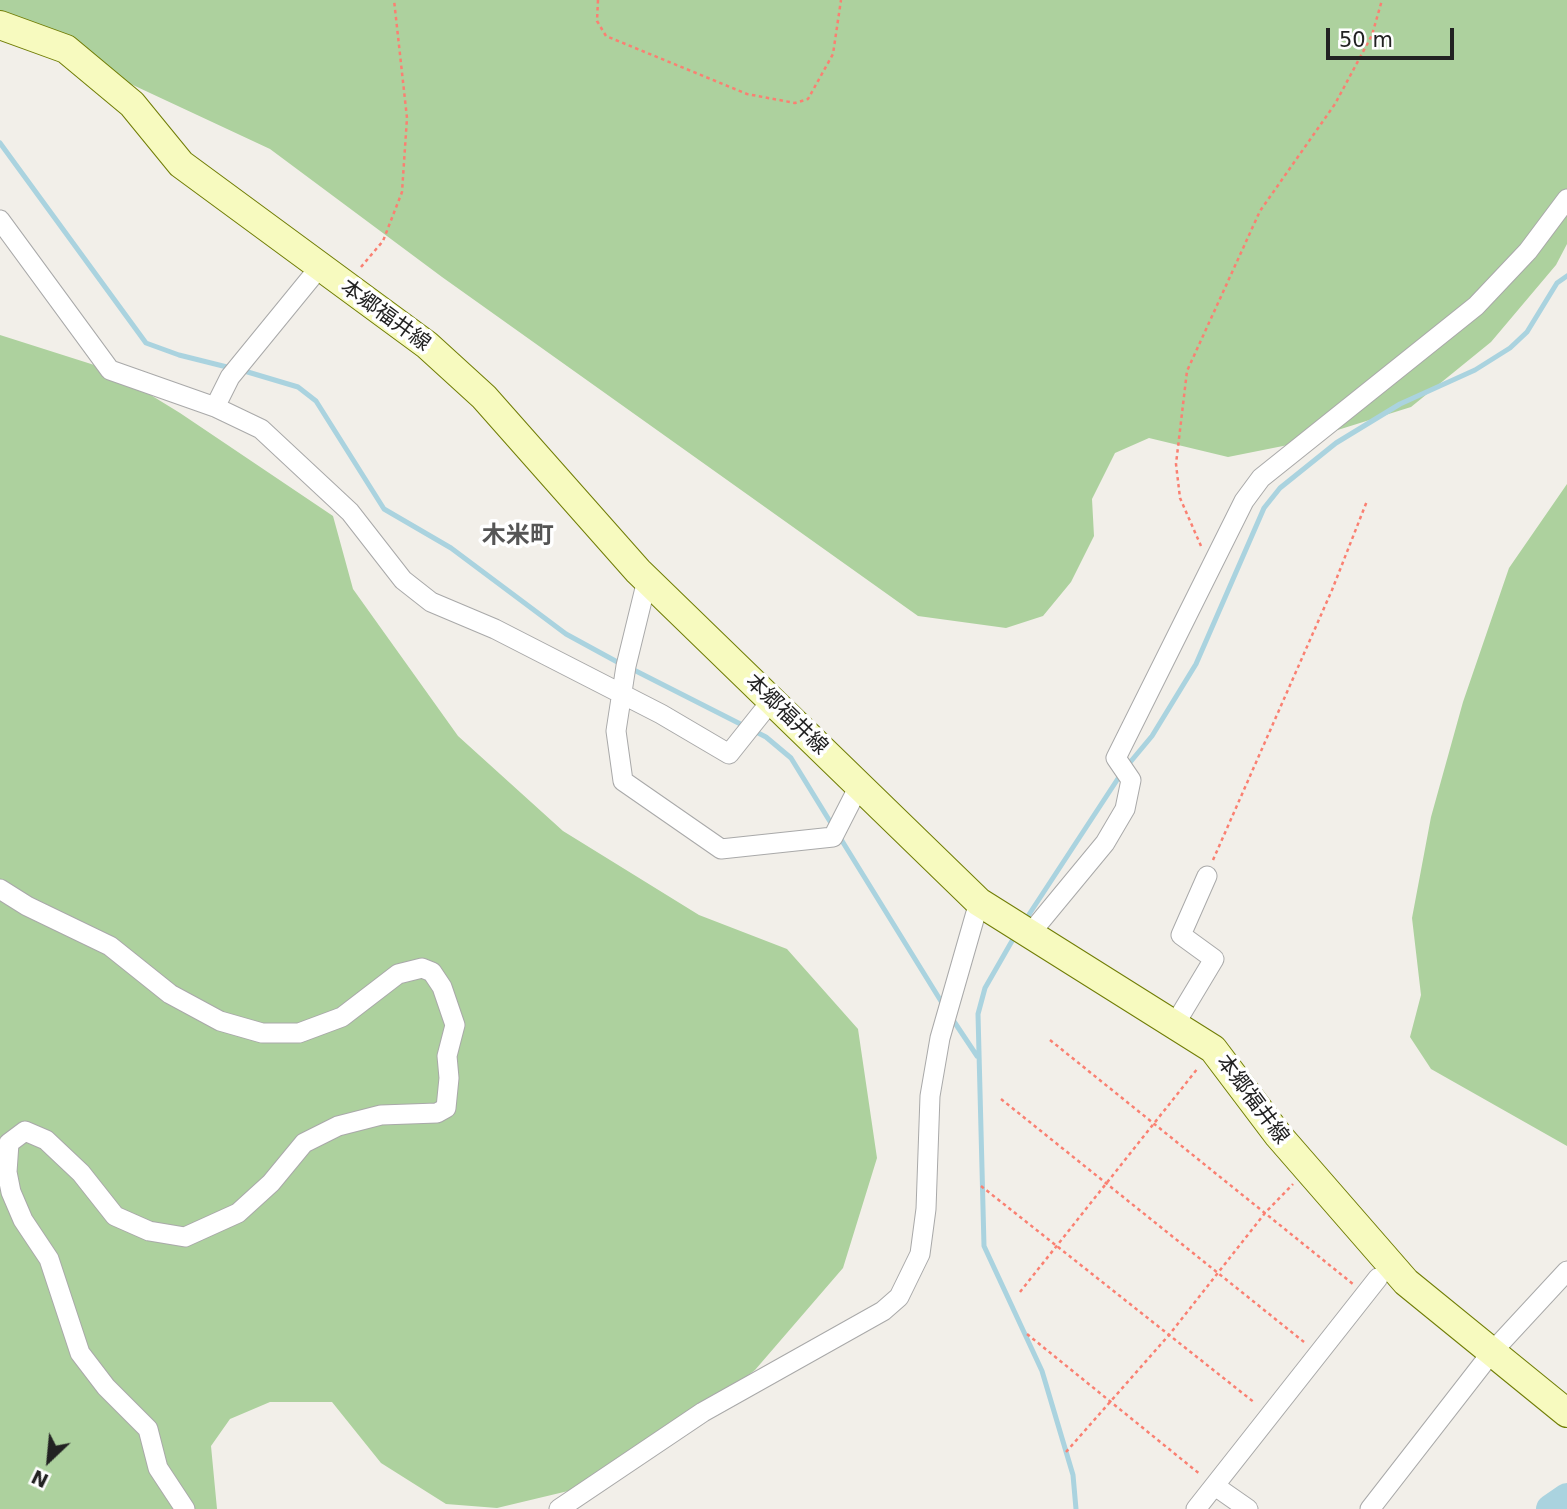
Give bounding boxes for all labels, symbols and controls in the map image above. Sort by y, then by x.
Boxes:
scale bar [1329,14,1457,58]
text: 50 m [1339,28,1393,52]
street label: 本郷福井線 [335,275,435,357]
district label: 木米町 [482,523,554,551]
street label: 本郷福井線 [739,669,833,761]
street label: 本郷福井線 [1210,1050,1294,1150]
north arrow [14,1425,84,1495]
text: N [28,1466,52,1492]

